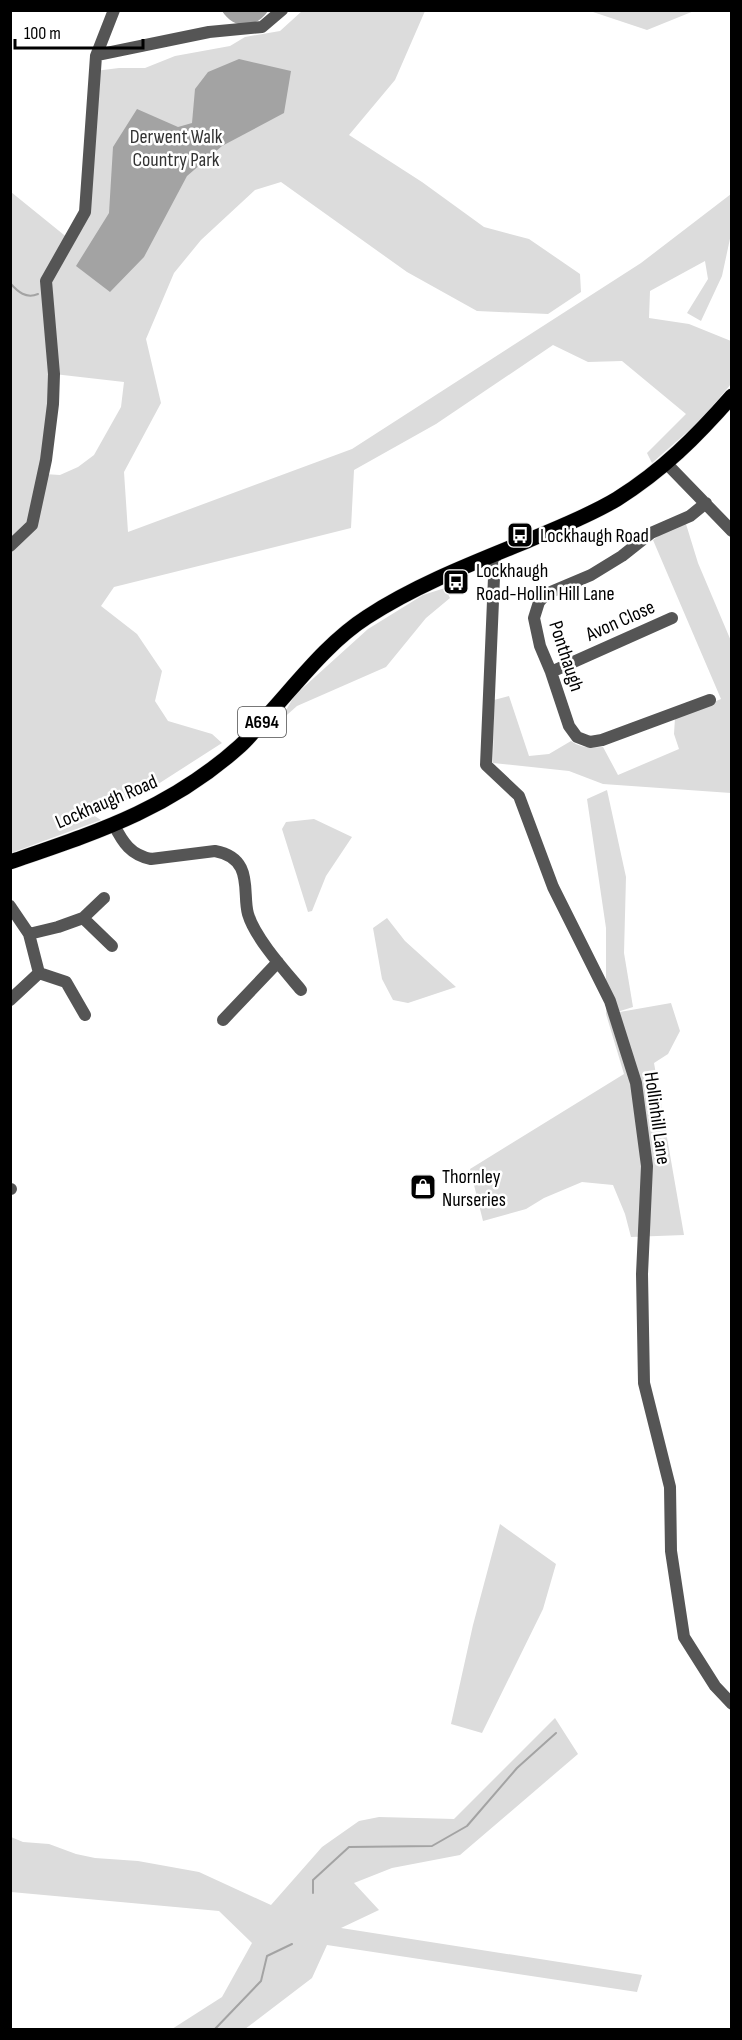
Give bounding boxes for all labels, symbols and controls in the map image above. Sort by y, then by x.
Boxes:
scale bar [15,12,142,50]
text: 100 m [24,23,61,44]
park label: Derwent Walk Country Park [130,125,223,172]
bus stop icon: Lockhaugh Road [505,520,535,550]
place label: Lockhaugh Road [540,524,649,548]
place label: Lockhaugh Road-Hollin Hill Lane [476,559,615,606]
bus stop icon: Lockhaugh Road-Hollin Hill Lane [441,567,471,597]
street label: Avon Close [581,595,659,647]
street label: Ponthaugh [543,618,589,695]
road number: A694 [238,707,286,737]
street label: Lockhaugh Road [52,770,161,834]
street label: Hollinhill Lane [639,1070,675,1166]
place label: Thornley Nurseries [442,1165,506,1212]
shop icon: Thornley Nurseries [408,1172,438,1202]

